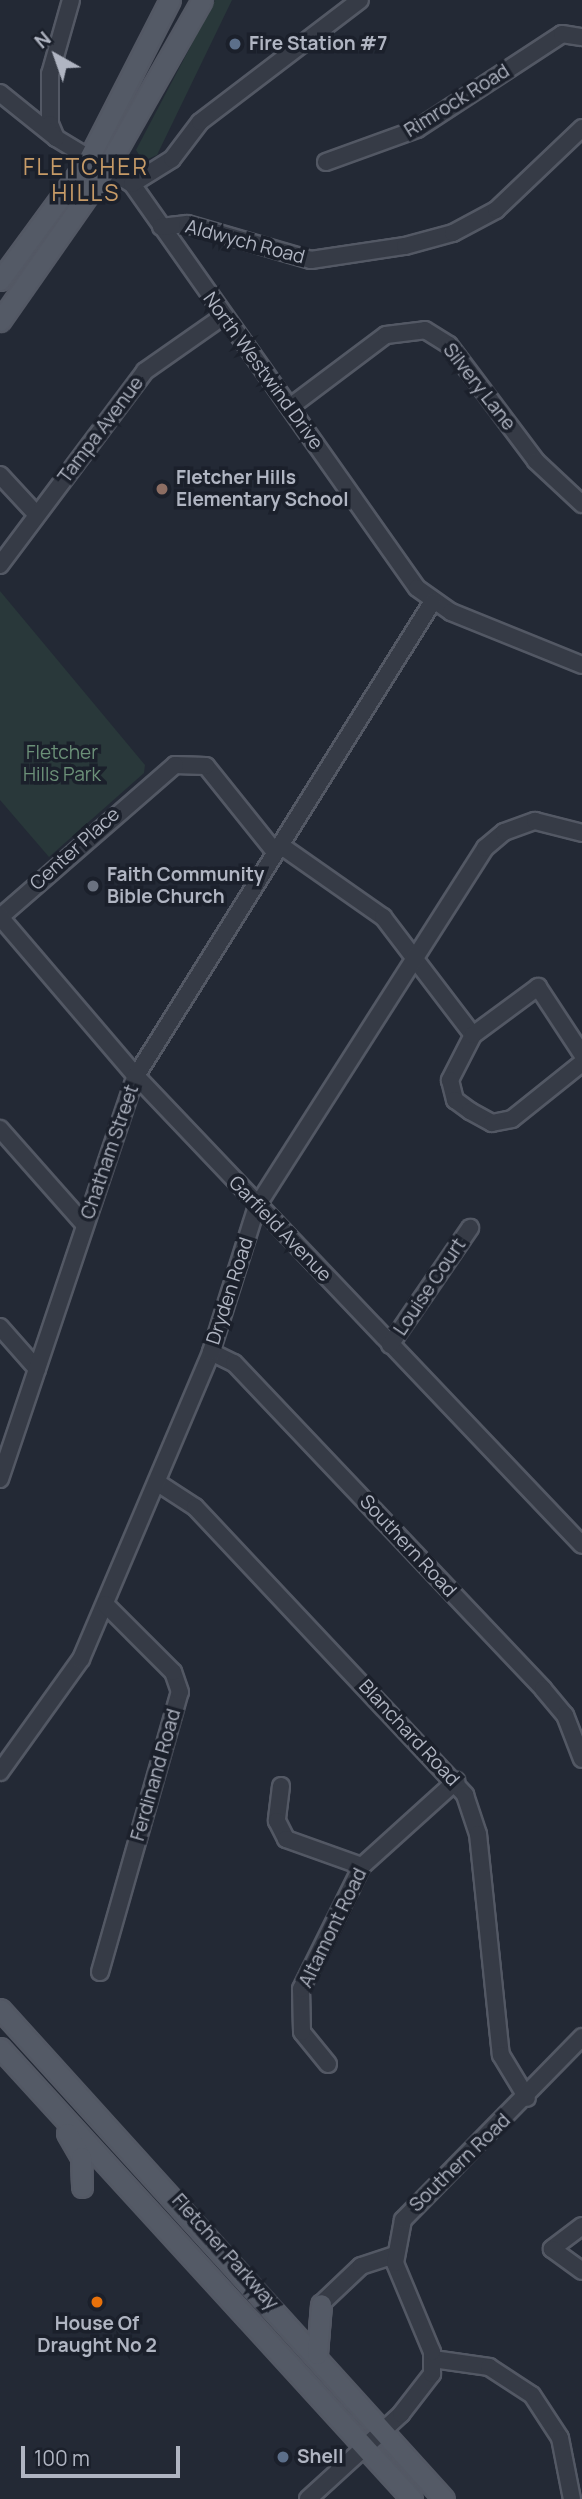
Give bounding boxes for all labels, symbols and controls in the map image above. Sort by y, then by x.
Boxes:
north arrow [21,21,91,91]
text: N [29,26,56,54]
place label: Fire Station #7 [249,33,387,55]
marker: Fire Station #7 [227,36,243,52]
street label: Rimrock Road [400,60,514,142]
district label: FLETCHER HILLS [24,152,148,206]
street label: Aldwych Road [183,215,307,269]
street label: North Westwind Drive [198,288,328,454]
street label: Silvery Lane [438,339,520,435]
street label: Tampa Avenue [54,372,148,488]
place label: Fletcher Hills Elementary School [176,467,349,511]
marker: Fletcher Hills Elementary School [154,481,170,497]
park label: Fletcher Hills Park [23,742,101,786]
street label: Center Place [26,803,124,895]
place label: Faith Community Bible Church [107,864,264,908]
marker: Faith Community Bible Church [85,878,101,894]
street label: Chatham Street [76,1082,144,1222]
street label: Garfield Avenue [224,1171,336,1287]
street label: Louise Court [389,1234,471,1340]
street label: Dryden Road [202,1235,258,1347]
street label: Southern Road [355,1490,461,1602]
street label: Blanchard Road [354,1675,464,1791]
street label: Ferdinand Road [126,1707,186,1843]
street label: Altamont Road [294,1865,372,1991]
street label: Southern Road [405,2109,515,2217]
street label: Fletcher Parkway [167,2189,283,2315]
marker: House Of Draught No 2 [89,2294,105,2310]
place label: House Of Draught No 2 [37,2313,157,2357]
scale bar [24,2432,184,2476]
text: 100 m [34,2444,90,2472]
place label: Shell [297,2446,343,2468]
marker: Shell [275,2449,291,2465]

